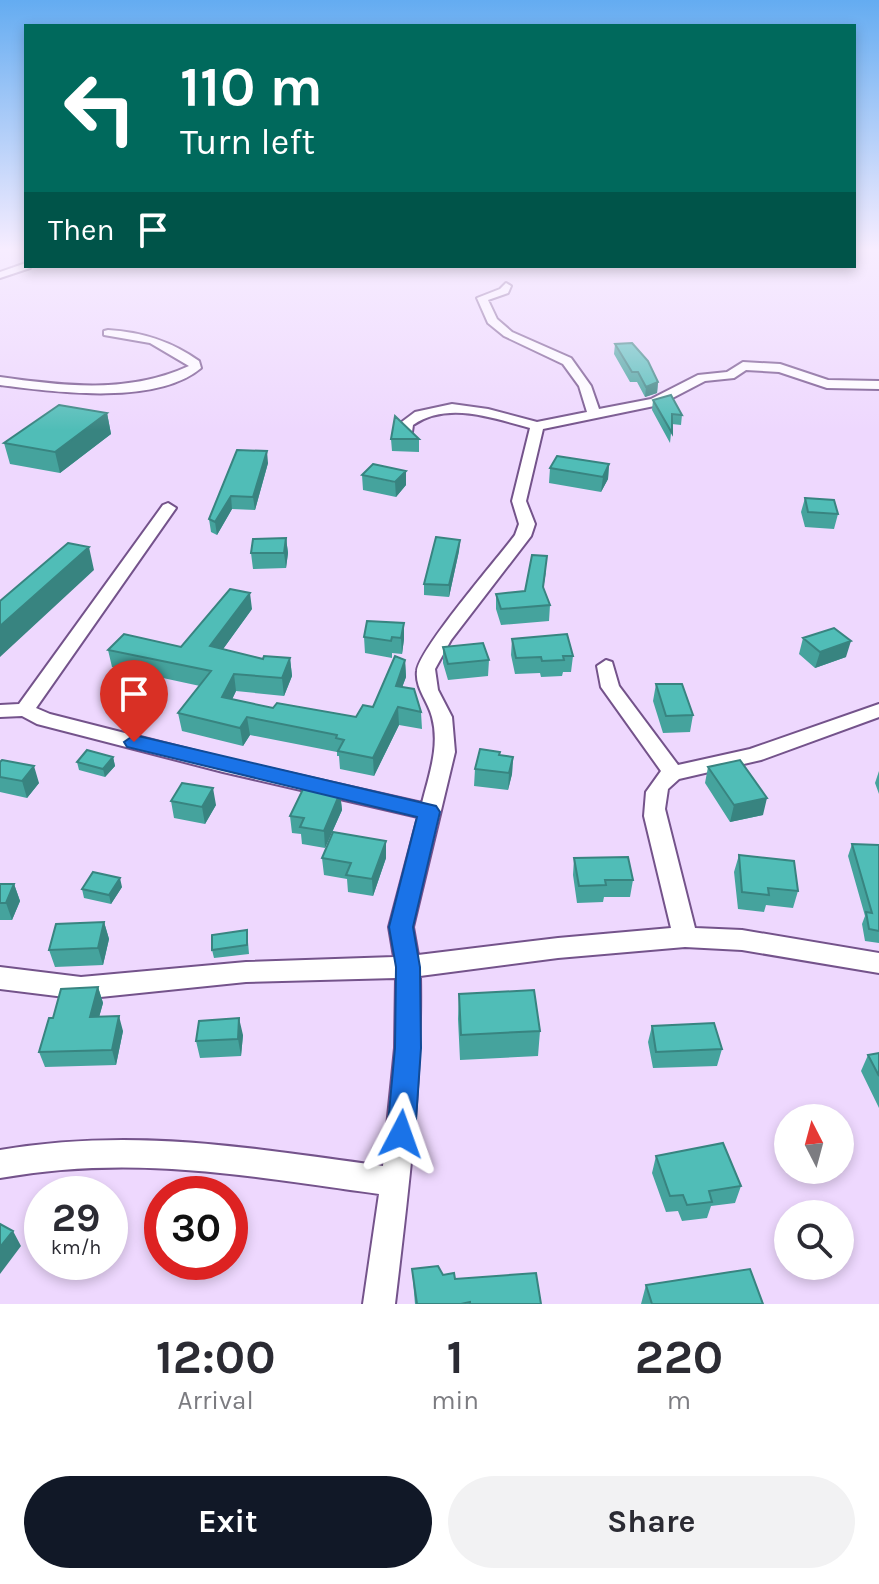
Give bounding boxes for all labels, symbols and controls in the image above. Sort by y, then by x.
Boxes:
text: 110 m [180,54,323,119]
icon: left [48,56,152,160]
text: Turn left [180,121,315,163]
icon: arrive [131,208,175,252]
text: Then [48,212,115,248]
pin [100,660,168,742]
icon: arrive [112,672,156,716]
position arrow [359,1092,443,1176]
north arrow [774,1104,854,1184]
map controls [774,1104,854,1280]
speed limit sign: 30 [144,1176,248,1280]
text: 29 [52,1194,100,1241]
button: search [774,1200,854,1280]
text: km/h [51,1236,101,1259]
text: 12:00 [156,1329,276,1385]
text: 1 [447,1329,464,1385]
text: 220 [635,1329,723,1385]
text: Arrival [178,1385,254,1416]
text: min [431,1385,479,1416]
text: m [667,1385,691,1416]
button: Exit [24,1476,432,1568]
button: Share [448,1476,855,1568]

